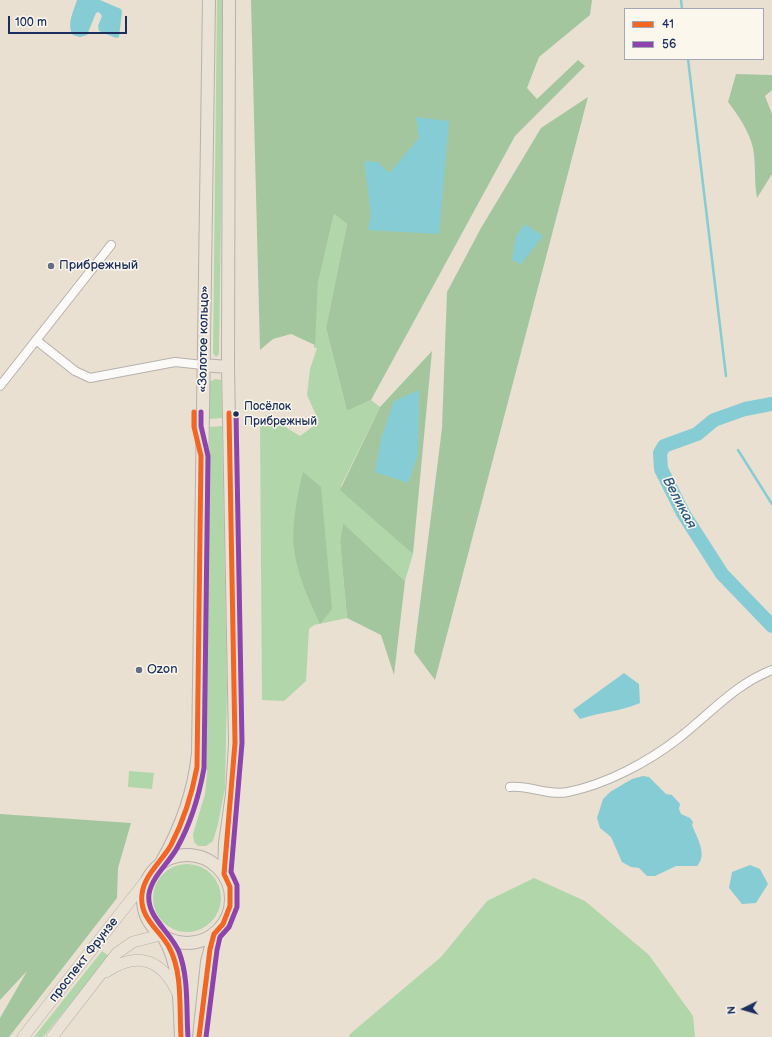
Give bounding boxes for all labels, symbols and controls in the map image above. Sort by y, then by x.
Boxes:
scale bar [10,8,129,34]
legend [624,8,764,60]
text: 100 m [15,15,47,30]
text: 41 [662,17,674,32]
text: 56 [662,37,676,52]
place label: Прибрежный [59,258,138,274]
marker: Прибрежный [46,261,56,271]
street label: «Золотое кольцо» [195,285,213,393]
place label: Посёлок Прибрежный [244,400,317,428]
marker: Посёлок Прибрежный [231,409,241,419]
water label: Великая [658,474,700,532]
place label: Ozon [147,662,177,678]
marker: Ozon [134,665,144,675]
street label: проспект Фрунзе [46,914,122,1006]
north arrow [724,989,764,1029]
text: N [725,1005,738,1015]

